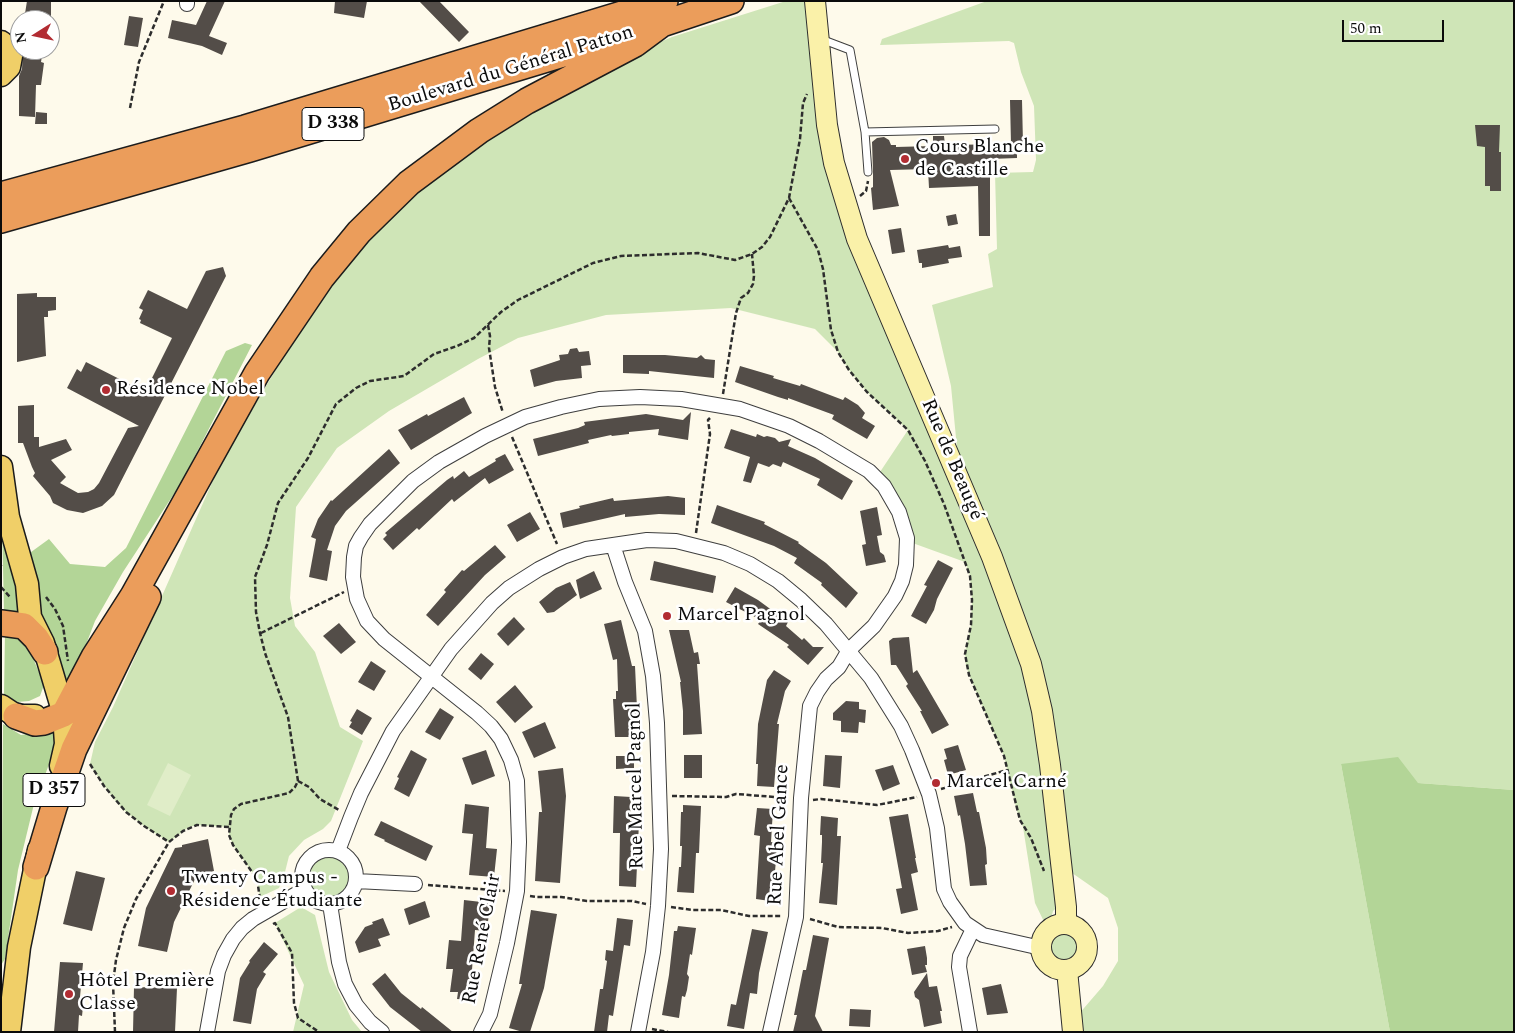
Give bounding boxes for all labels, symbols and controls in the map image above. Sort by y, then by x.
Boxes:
north arrow [10,10,60,60]
scale bar [1345,10,1448,42]
text: 50 m [1350,17,1382,40]
street label: Boulevard du Général Patton [385,21,637,119]
text: N [9,30,32,45]
road number: D 338 [302,108,364,140]
place label: Cours Blanche de Castille [915,136,1044,183]
marker: Cours Blanche de Castille [899,153,911,165]
place label: Résidence Nobel [116,378,264,402]
marker: Résidence Nobel [100,384,112,396]
street label: Rue de Beaugé [915,396,987,524]
place label: Marcel Pagnol [677,604,805,628]
marker: Marcel Pagnol [661,610,673,622]
street label: Rue Marcel Pagnol [624,702,650,870]
street label: Rue Abel Gance [764,764,796,906]
place label: Marcel Carné [946,771,1067,795]
road number: D 357 [23,774,85,806]
marker: Marcel Carné [930,777,942,789]
place label: Twenty Campus - Résidence Étudiante [181,867,363,914]
street label: Rue René Clair [459,872,507,1006]
marker: Twenty Campus - Résidence Étudiante [165,885,177,897]
place label: Hôtel Première Classe [79,970,214,1017]
marker: Hôtel Première Classe [63,988,75,1000]

